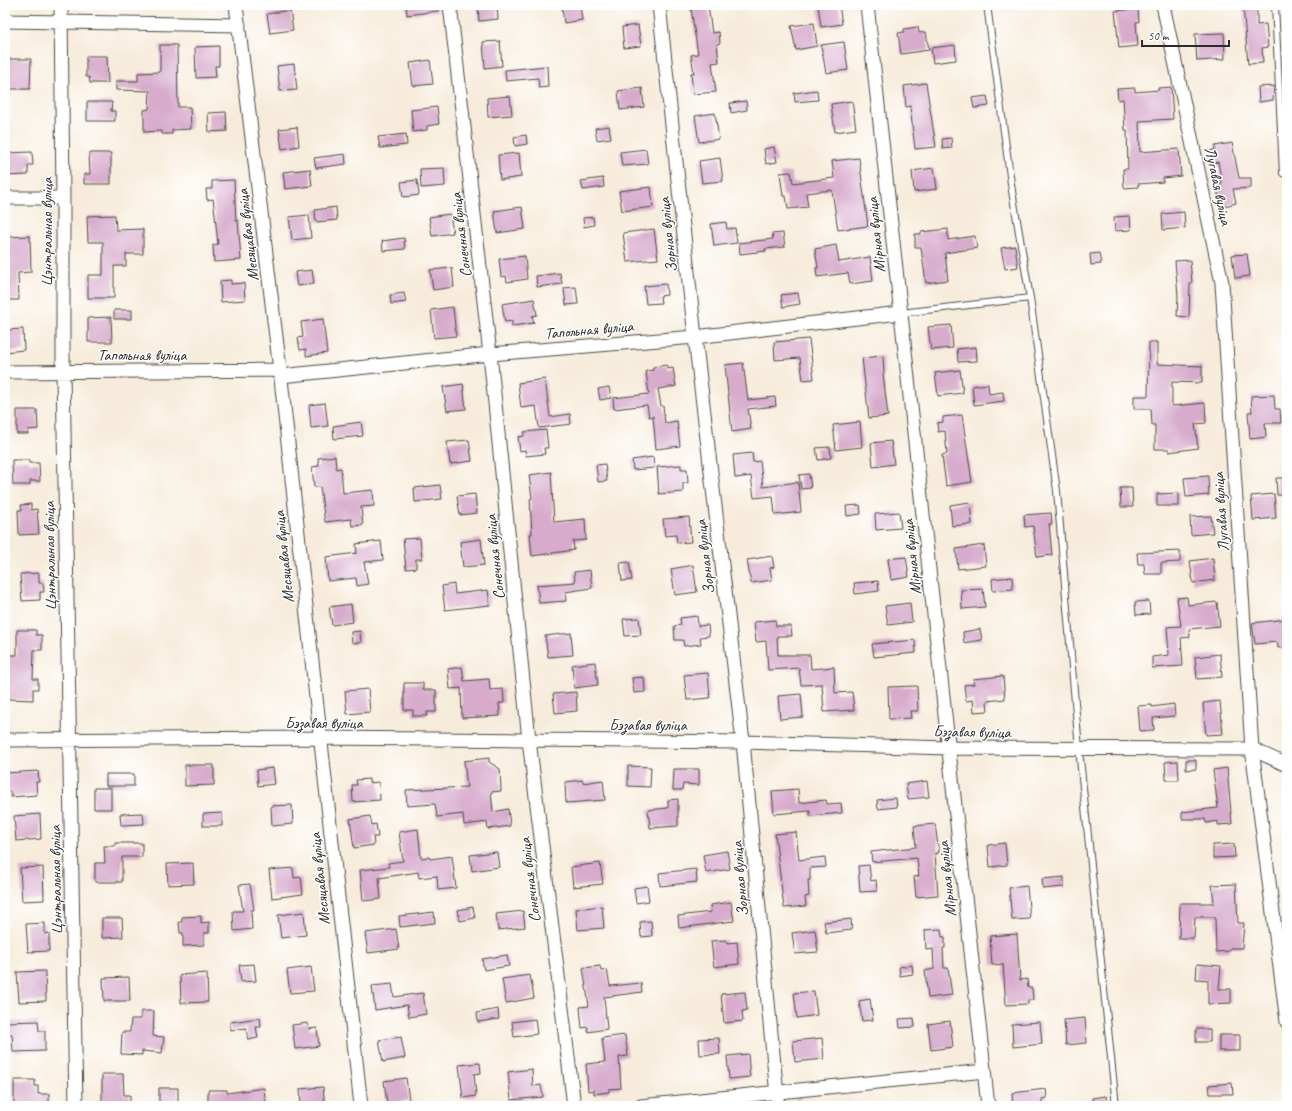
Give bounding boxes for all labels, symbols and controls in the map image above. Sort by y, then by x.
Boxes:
scale bar [1142,22,1229,48]
text: 50 m [1148,28,1170,44]
street label: Лугавая вуліца [1200,145,1236,228]
street label: Цэнтральная вуліца [37,176,57,287]
street label: Месяцавая вуліца [232,187,264,282]
street label: Сонечная вуліца [446,190,476,278]
street label: Мірная вуліца [862,195,890,274]
street label: Зорная вуліца [654,196,682,273]
street label: Тапольная вуліца [544,316,635,344]
street label: Тапольная вуліца [98,345,187,365]
street label: Лугавая вуліца [1208,471,1234,552]
street label: Цэнтральная вуліца [39,500,61,611]
street label: Месяцавая вуліца [269,509,299,604]
street label: Сонечная вуліца [480,512,509,600]
street label: Зорная вуліца [690,517,719,595]
street label: Мірная вуліца [898,517,926,596]
street label: Бэзавая вуліца [285,713,364,733]
street label: Бэзавая вуліца [609,715,688,735]
street label: Бэзавая вуліца [933,721,1012,743]
street label: Цэнтральная вуліца [45,824,67,935]
street label: Месяцавая вуліца [305,831,335,926]
street label: Сонечная вуліца [515,835,545,923]
street label: Мірная вуліца [933,839,961,918]
street label: Зорная вуліца [727,840,753,917]

